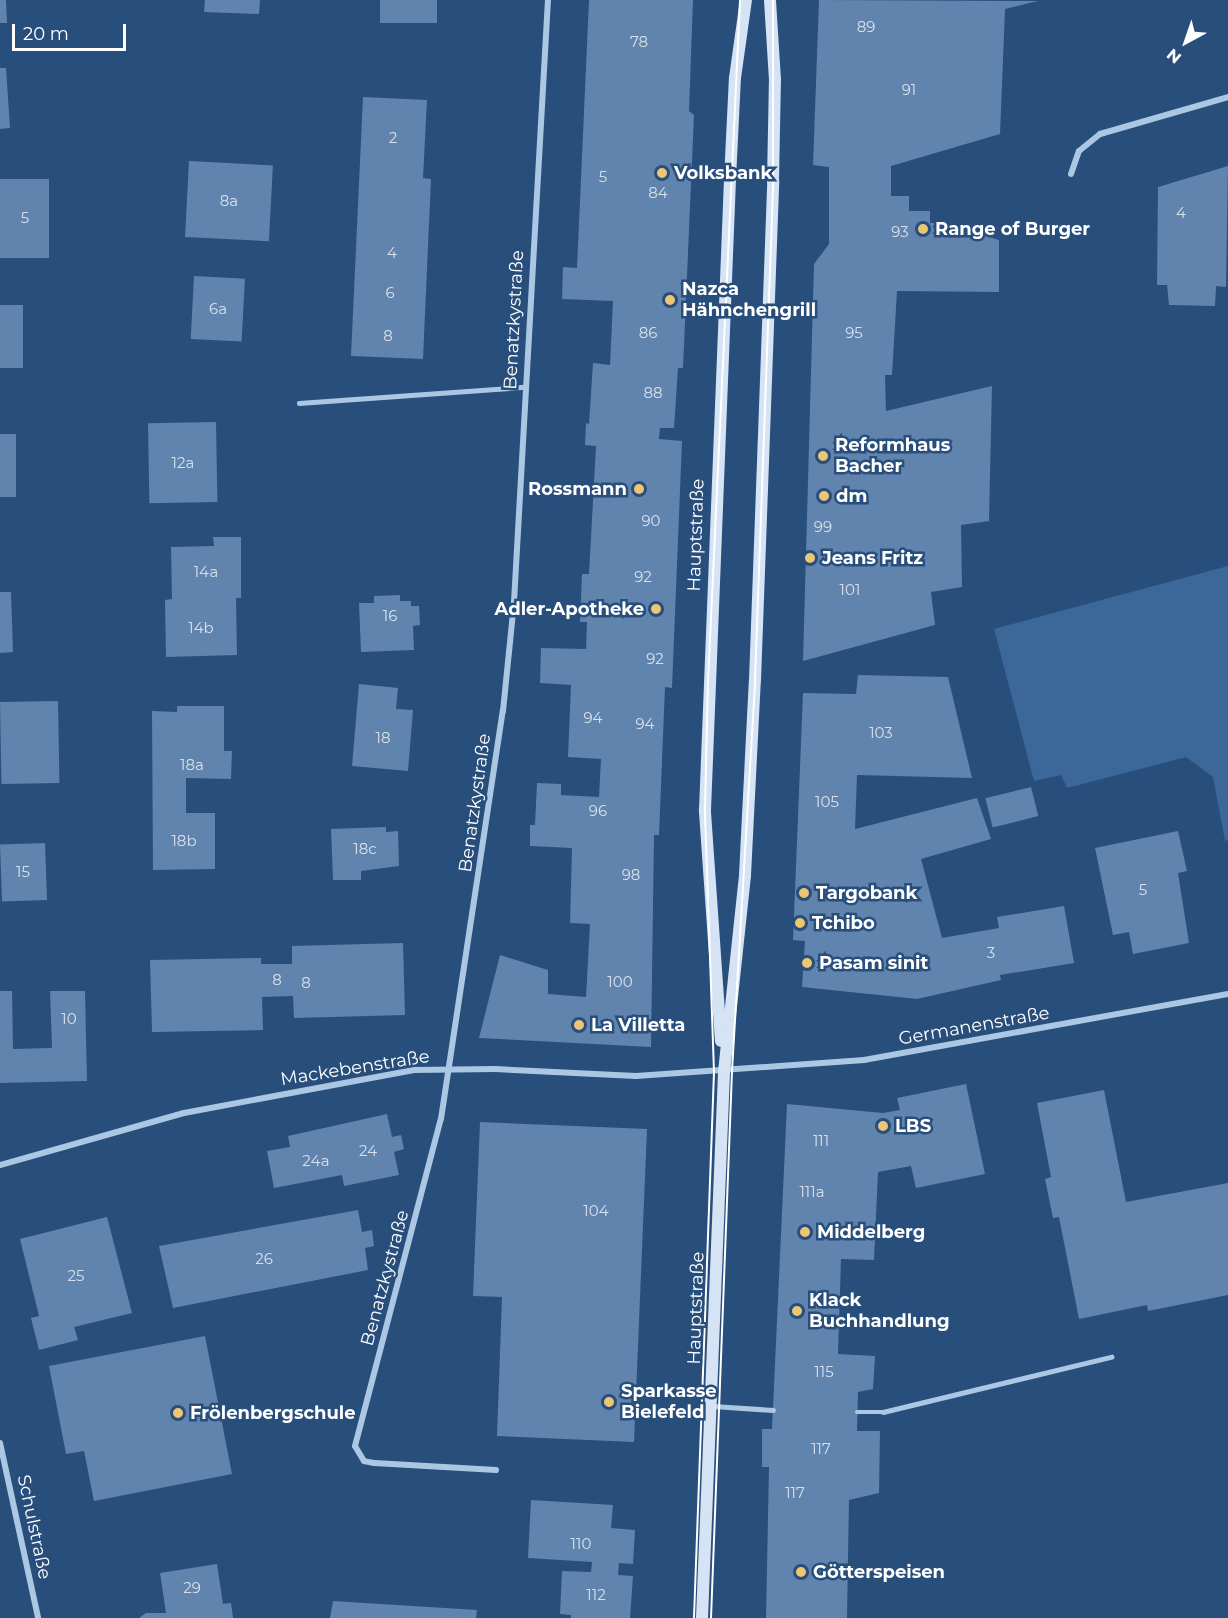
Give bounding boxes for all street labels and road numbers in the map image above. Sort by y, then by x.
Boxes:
street label: Benatzkystraße [500,250,528,390]
street label: Hauptstraße [683,478,709,592]
street label: Benatzkystraße [455,732,495,874]
street label: Germanenstraße [897,1002,1051,1050]
street label: Mackebenstraße [279,1046,431,1090]
street label: Benatzkystraße [356,1208,414,1348]
street label: Hauptstraße [683,1251,709,1365]
street label: Schulstraße [12,1473,56,1581]

